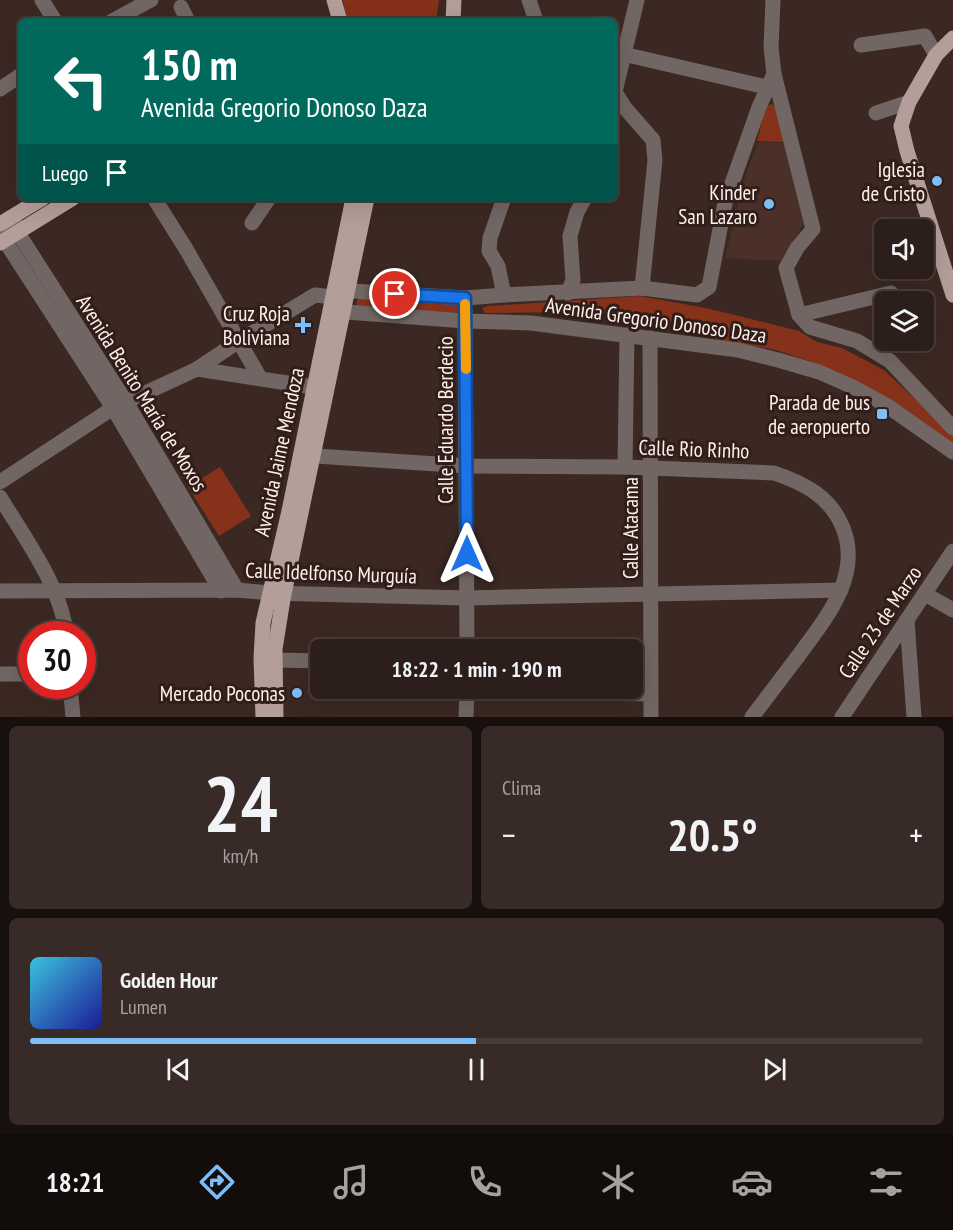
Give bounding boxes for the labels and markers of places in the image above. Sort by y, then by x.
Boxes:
place label: Iglesia de Cristo [861,156,925,207]
marker: Iglesia de Cristo [930,174,944,188]
place label: Kinder San Lazaro [678,179,757,230]
marker: Kinder San Lazaro [762,197,776,211]
pin [369,268,420,319]
place label: Cruz Roja Boliviana [223,300,290,351]
marker: Cruz Roja Boliviana [294,316,312,334]
place label: Parada de bus de aeropuerto [768,389,870,440]
marker: Parada de bus de aeropuerto [875,407,889,421]
place label: Mercado Poconas [160,680,285,707]
marker: Mercado Poconas [290,686,304,700]

